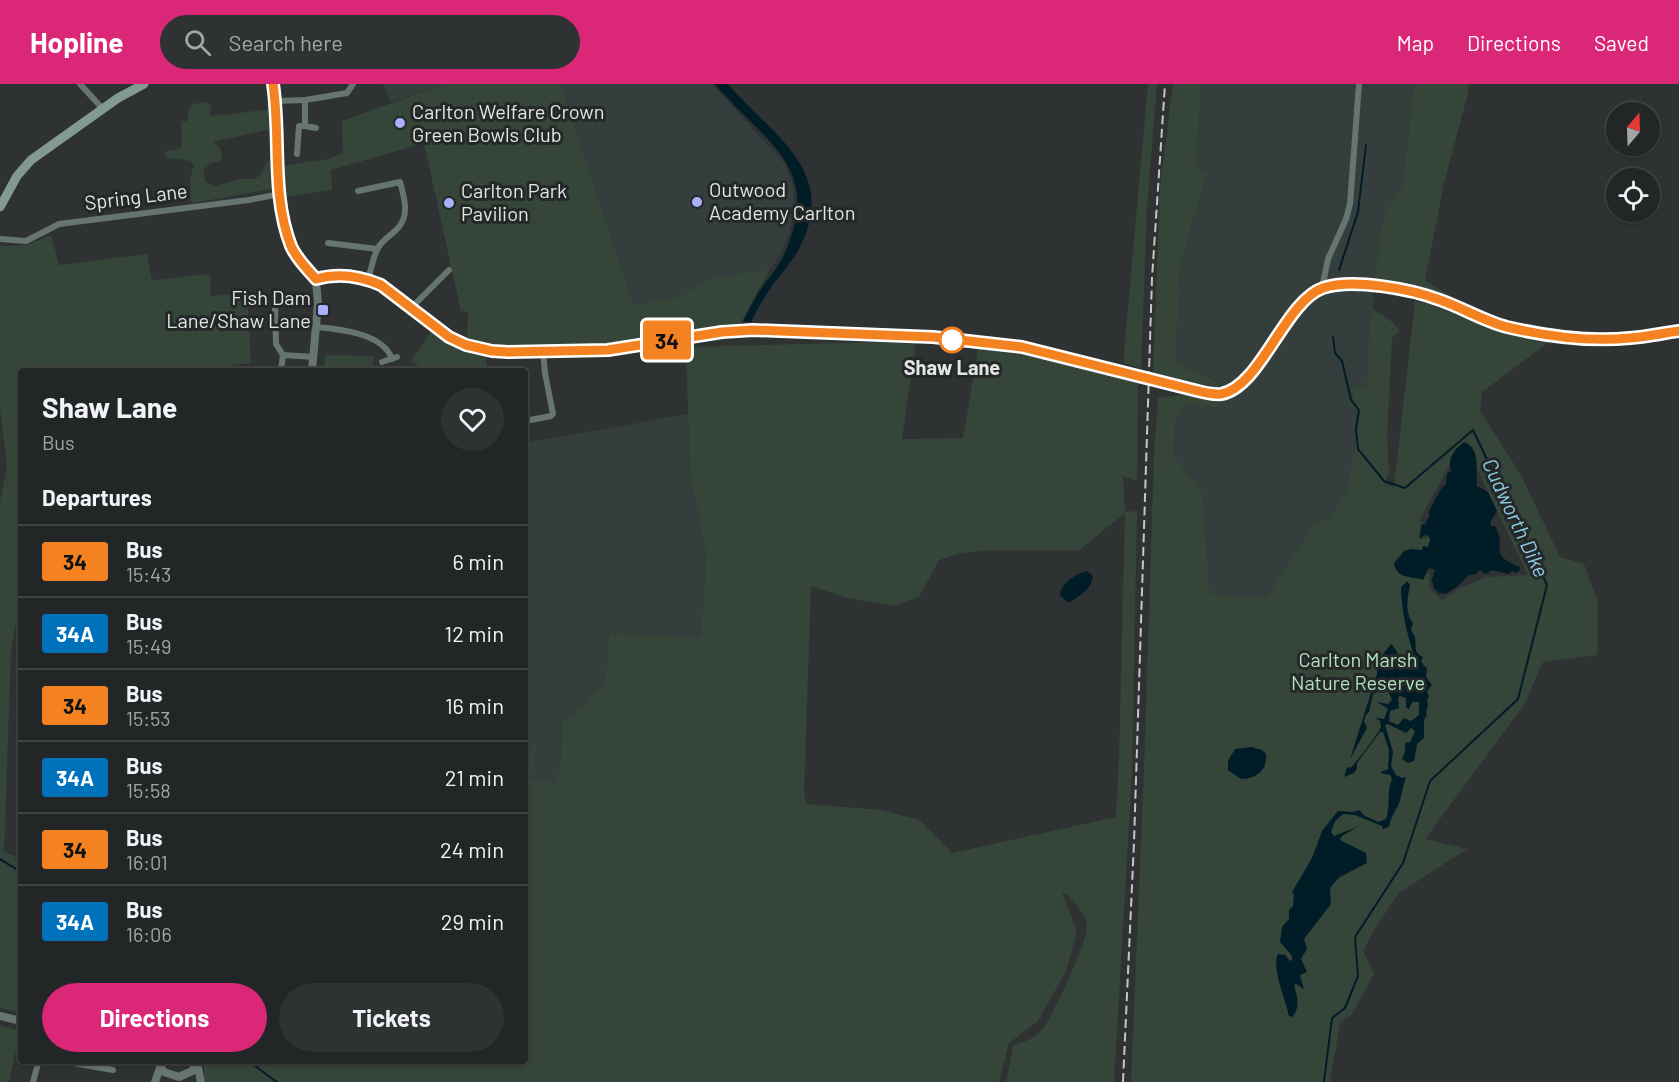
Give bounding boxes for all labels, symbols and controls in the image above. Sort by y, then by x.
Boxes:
search box [160,15,580,69]
text: Hopline [30,25,124,59]
icon: search [181,26,214,59]
text: Search here [229,29,343,55]
text: Map [1397,30,1434,55]
text: Directions [1467,30,1561,55]
text: Saved [1594,30,1649,55]
place label: Carlton Welfare Crown Green Bowls Club [412,99,604,146]
north arrow [1606,102,1660,156]
map controls [1606,102,1660,222]
marker: Carlton Welfare Crown Green Bowls Club [393,116,407,130]
button: locate [1606,168,1660,222]
place label: Outwood Academy Carlton [709,177,855,224]
street label: Spring Lane [83,178,189,214]
place label: Carlton Park Pavilion [461,178,567,225]
marker: Outwood Academy Carlton [690,195,704,209]
marker: Carlton Park Pavilion [442,196,456,210]
place label: Fish Dam Lane/Shaw Lane [166,285,311,332]
marker: Fish Dam Lane/Shaw Lane [316,303,330,317]
line badge: 34 [640,320,694,360]
marker: Shaw Lane [939,327,965,353]
text: 34 [655,328,679,353]
place label: Shaw Lane [904,355,1000,379]
button: heart [441,388,504,451]
text: Shaw Lane [42,390,177,424]
text: Bus [42,430,75,454]
water label: Cudworth Dike [1478,454,1555,581]
text: Departures [42,484,152,510]
text: Bus [126,536,163,562]
text: 6 min [453,548,504,574]
text: 34 [63,549,87,574]
text: 15:43 [126,562,171,586]
text: Bus [126,608,163,634]
text: 12 min [444,620,504,646]
text: 34A [56,621,94,646]
text: 15:49 [126,634,172,658]
park label: Carlton Marsh Nature Reserve [1291,647,1425,694]
text: Bus [126,680,163,706]
text: 16 min [445,692,504,718]
text: 34 [63,693,87,718]
text: 15:53 [126,706,171,730]
text: Bus [126,752,163,778]
text: 21 min [445,764,504,790]
text: 34A [56,765,94,790]
text: 15:58 [126,778,171,802]
text: Bus [126,824,163,850]
text: 24 min [440,836,504,862]
text: 34 [63,837,87,862]
text: 16:01 [126,850,168,874]
text: Bus [126,896,163,922]
text: 29 min [441,908,504,934]
text: 34A [56,909,94,934]
text: 16:06 [126,922,172,946]
button: Directions [42,983,267,1052]
button: Tickets [279,983,504,1052]

